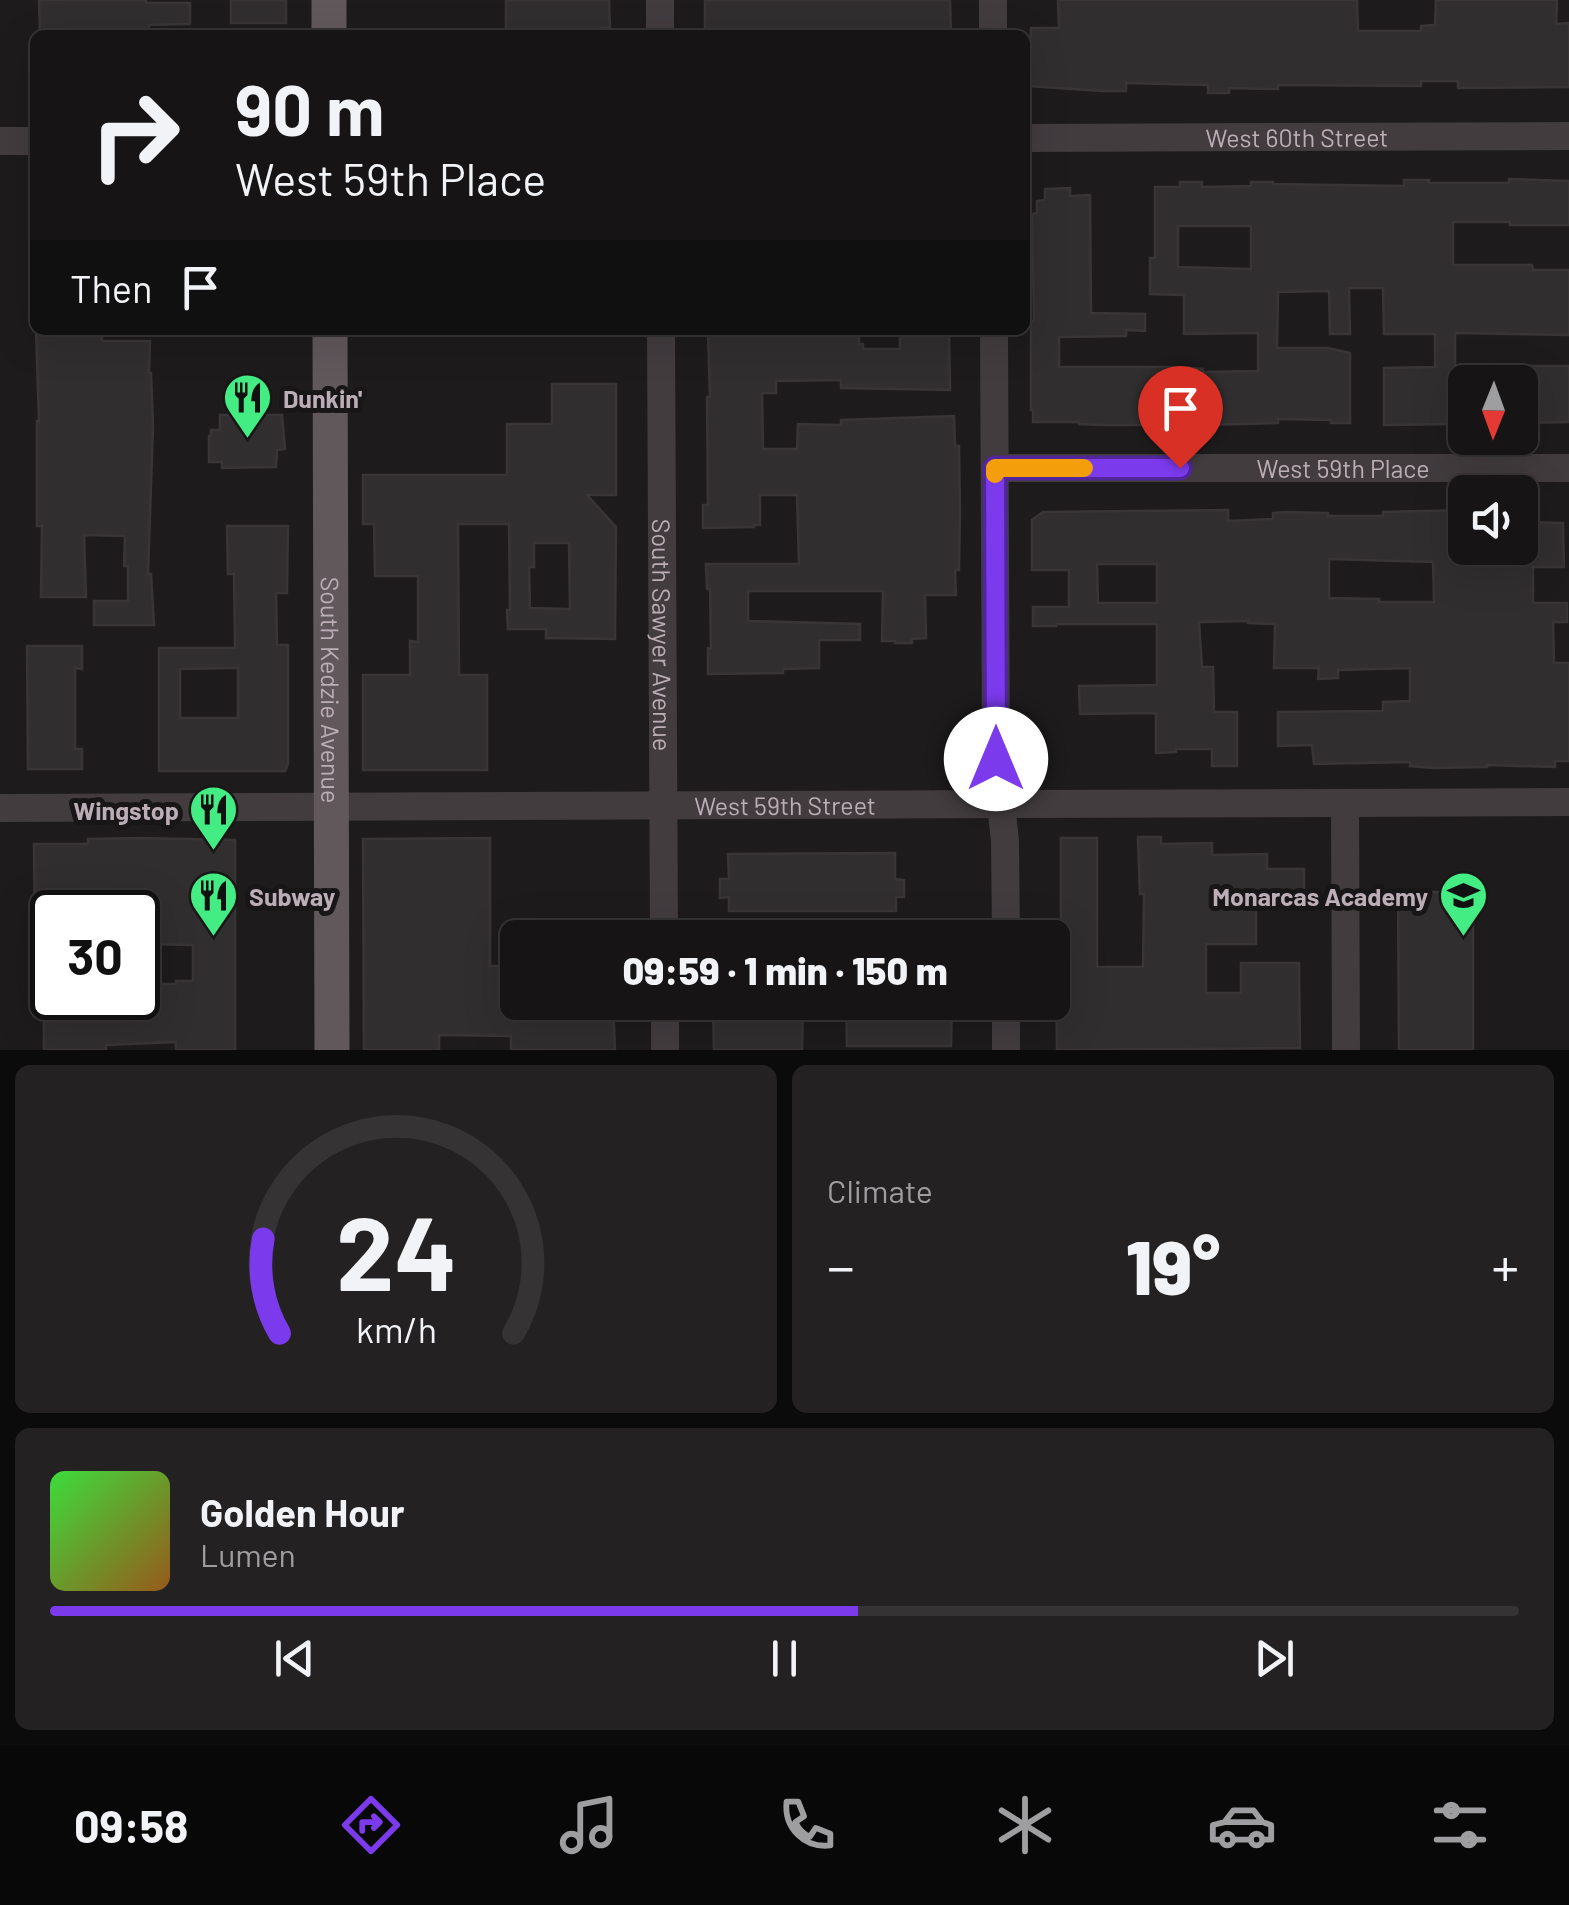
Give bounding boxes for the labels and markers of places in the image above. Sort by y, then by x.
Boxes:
pin [1138,366,1223,469]
restaurant icon: Dunkin' [222,372,274,440]
place label: Dunkin' [283,383,362,413]
restaurant icon: Wingstop [188,784,240,852]
place label: Wingstop [73,795,179,825]
restaurant icon: Subway [188,870,240,938]
school or university icon: Monarcas Academy [1437,870,1489,938]
place label: Subway [249,881,336,911]
place label: Monarcas Academy [1212,881,1428,911]

